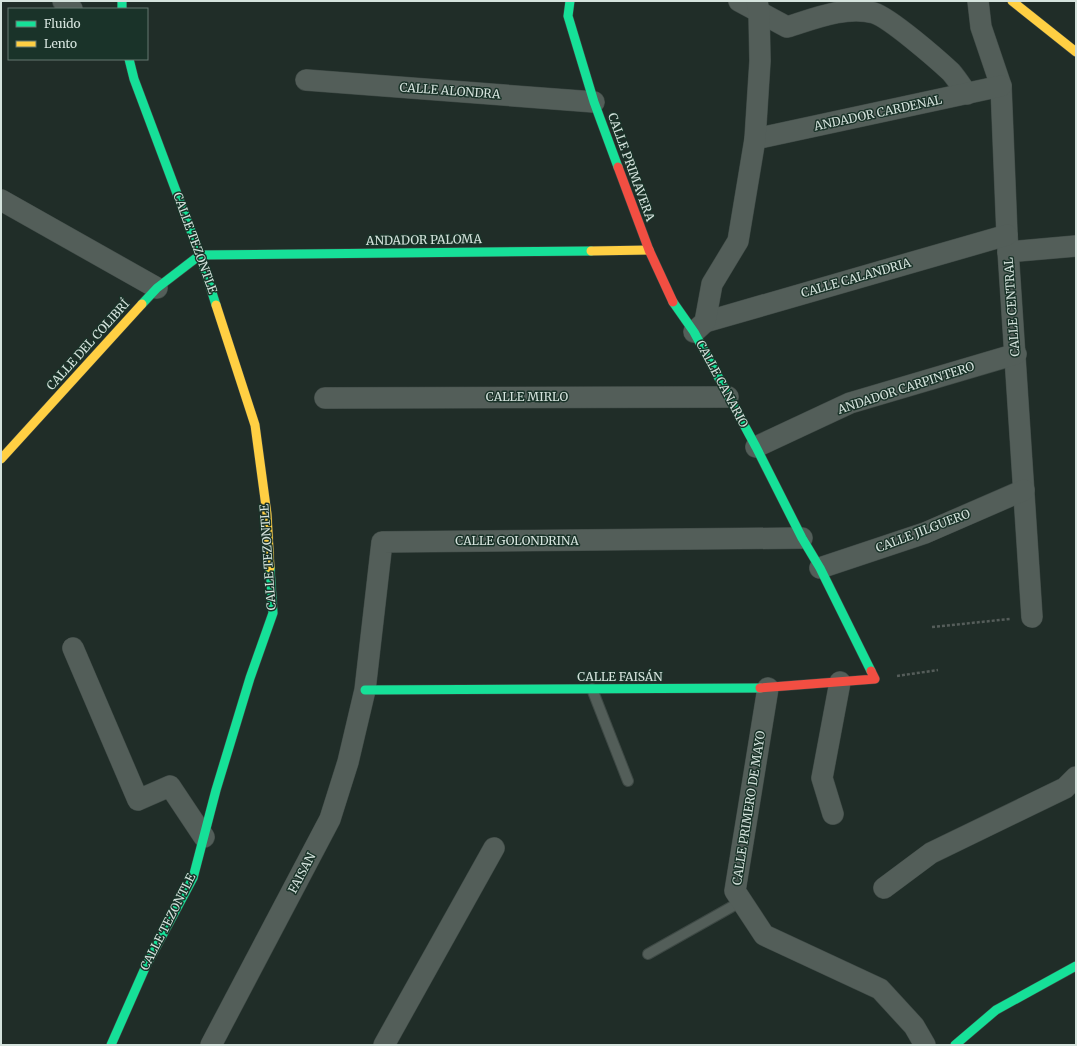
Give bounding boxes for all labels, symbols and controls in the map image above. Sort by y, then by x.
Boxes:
legend [8,8,148,60]
text: Fluido [44,16,81,31]
text: Lento [44,36,77,51]
street label: CALLE ALONDRA [399,79,502,102]
street label: ANDADOR CARDENAL [812,92,944,134]
street label: CALLE PRIMAVERA [605,111,658,224]
street label: CALLE TEZONTLE [170,190,221,296]
street label: ANDADOR PALOMA [365,231,483,248]
street label: CALLE CALANDRIA [799,255,913,300]
street label: CALLE CENTRAL [1001,256,1022,357]
street label: CALLE DEL COLIBRÍ [43,296,133,393]
street label: CALLE CANARIO [693,338,752,430]
street label: ANDADOR CARPINTERO [834,358,977,417]
street label: CALLE MIRLO [486,389,568,404]
street label: CALLE TEZONTLE [256,503,279,611]
street label: CALLE JILGUERO [874,506,972,555]
street label: CALLE GOLONDRINA [455,533,579,548]
street label: CALLE FAISÁN [577,669,663,684]
street label: CALLE PRIMERO DE MAYO [729,729,768,886]
street label: FAISAN [285,849,319,896]
street label: CALLE TEZONTLE [137,871,199,973]

